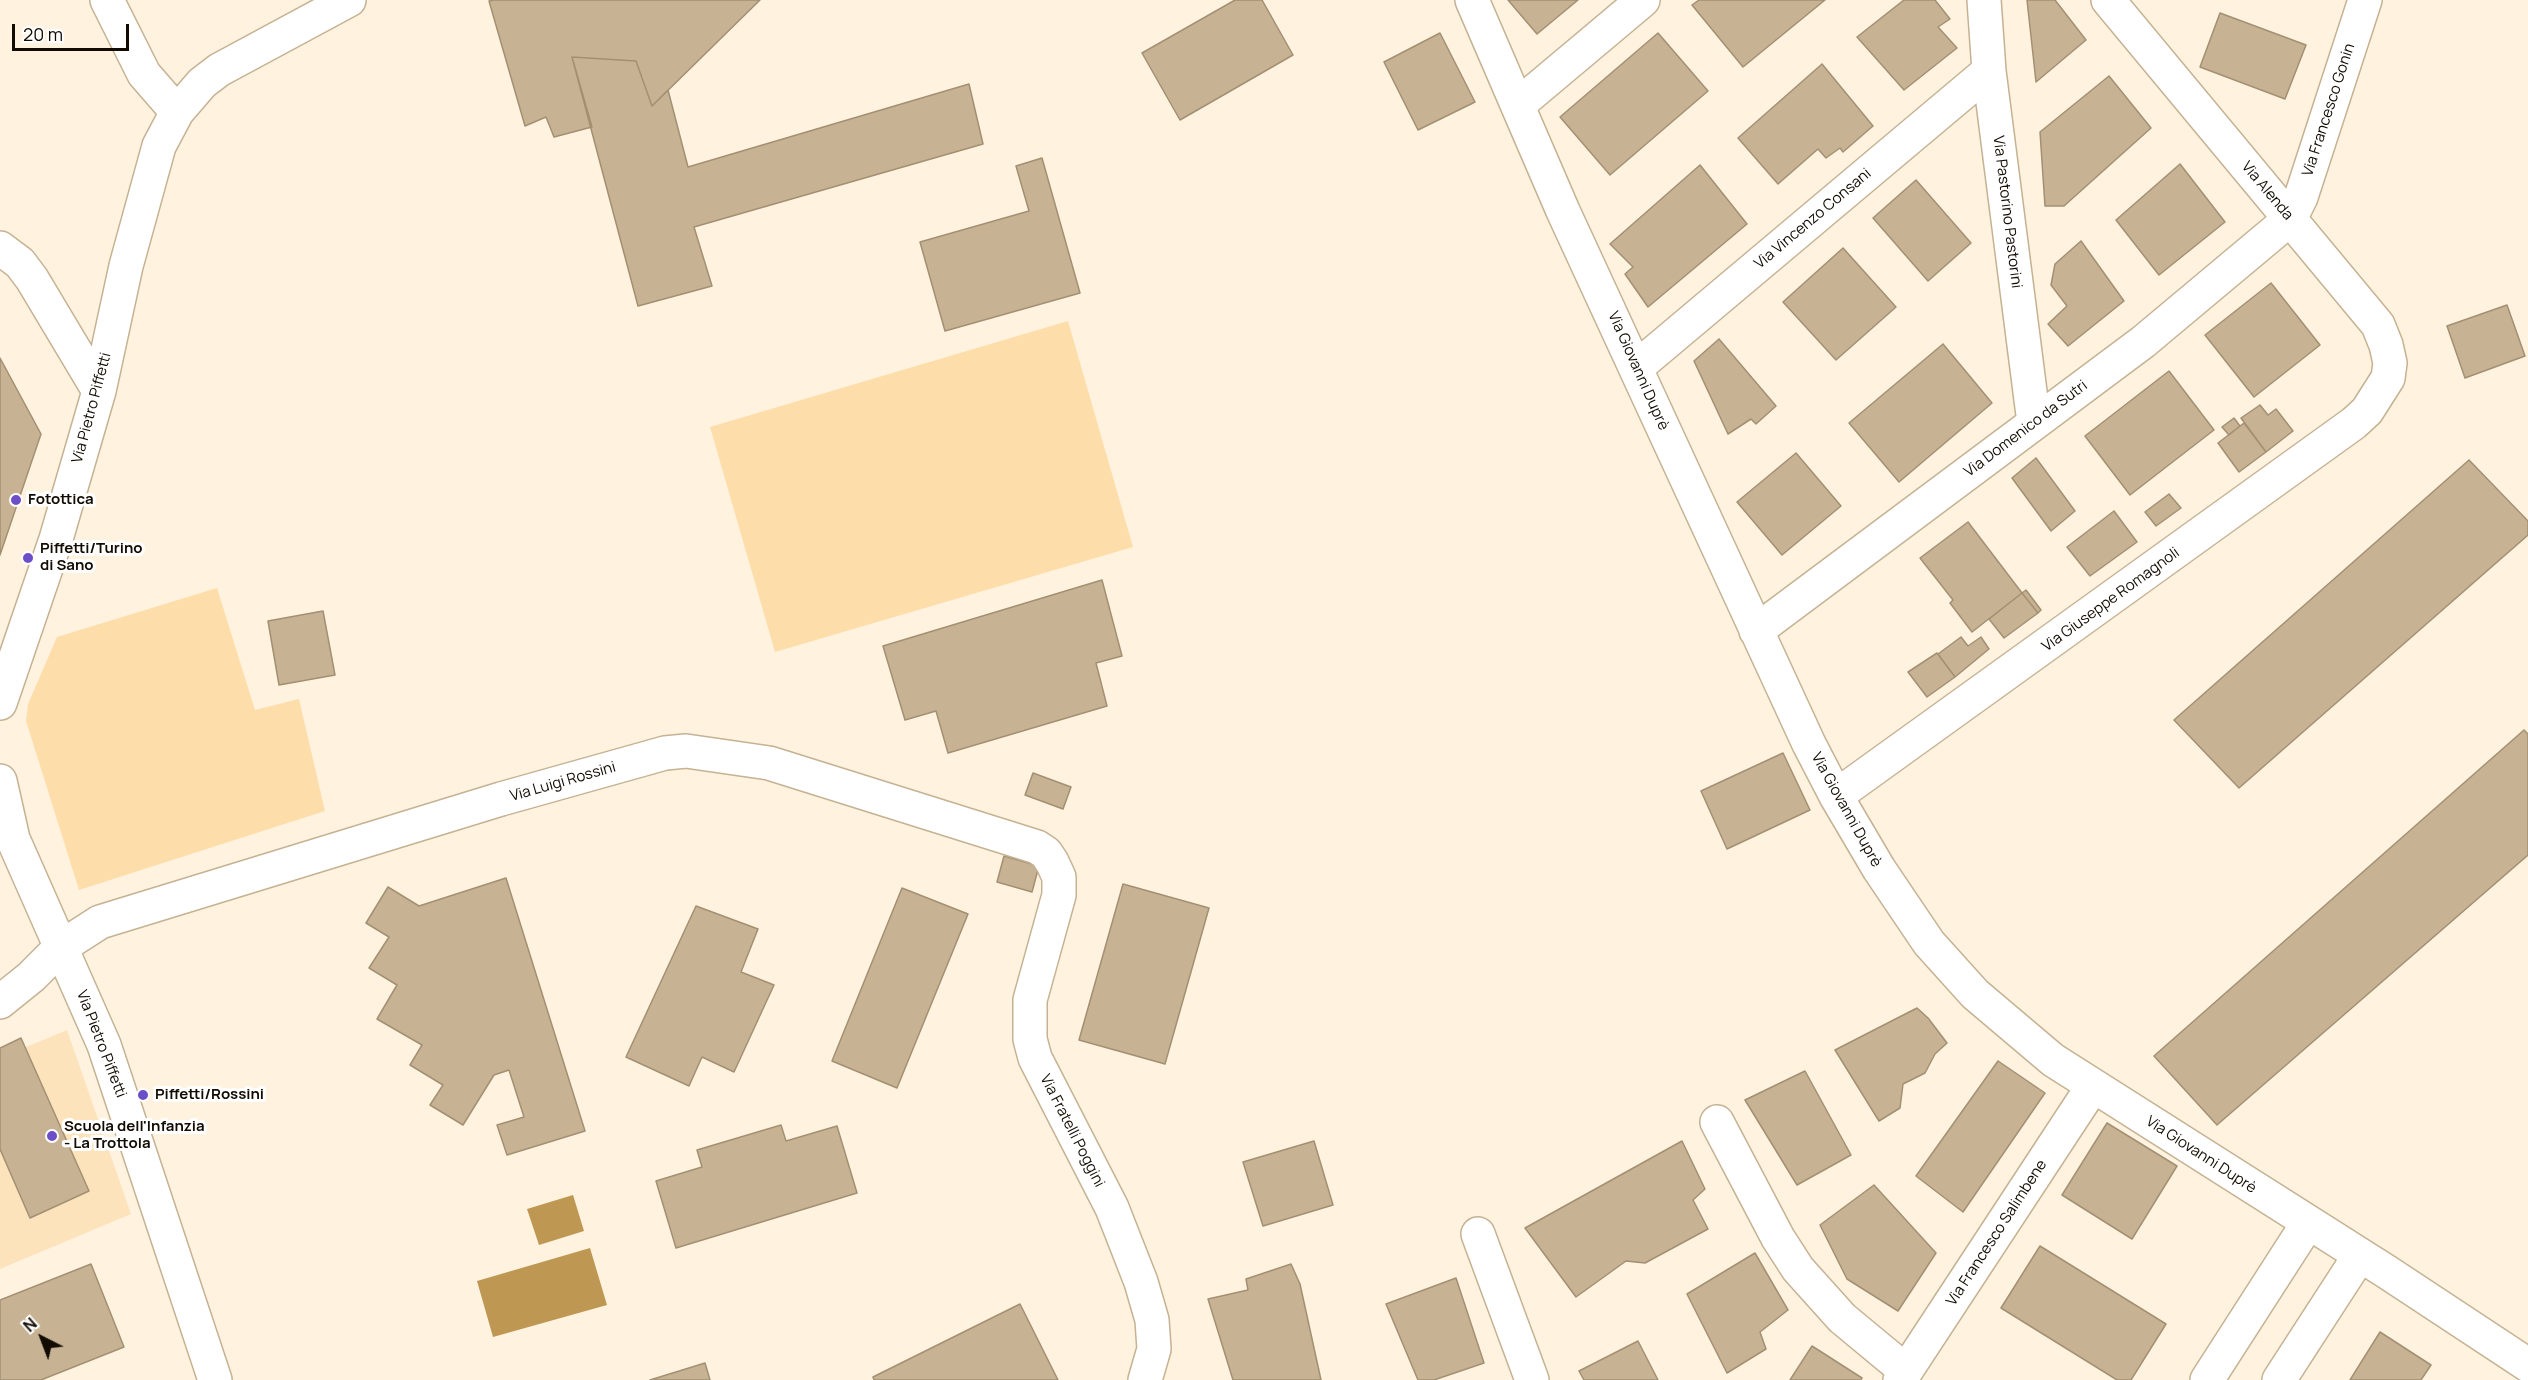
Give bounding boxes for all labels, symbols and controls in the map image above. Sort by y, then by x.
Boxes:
scale bar [15,12,132,50]
text: 20 m [23,22,63,46]
street label: Via Francesco Gonin [2299,41,2359,179]
street label: Via Pastorino Pastorini [1989,135,2025,289]
street label: Via Alenda [2237,158,2297,224]
street label: Via Vincenzo Consani [1751,165,1875,273]
street label: Via Giovanni Duprè [1604,309,1672,433]
street label: Via Pietro Piffetti [69,351,115,465]
street label: Via Domenico da Sutri [1961,377,2091,481]
place label: Fotottica [28,491,94,509]
marker: Fotottica [9,493,23,507]
place label: Piffetti/Turino di Sano [40,540,142,575]
street label: Via Giuseppe Romagnoli [2039,544,2183,656]
marker: Piffetti/Turino di Sano [21,551,35,565]
street label: Via Giovanni Duprè [1807,750,1885,870]
street label: Via Luigi Rossini [508,758,618,806]
street label: Via Pietro Piffetti [72,988,130,1100]
street label: Via Fratelli Poggini [1036,1072,1108,1190]
place label: Piffetti/Rossini [155,1086,264,1104]
marker: Piffetti/Rossini [136,1088,150,1102]
street label: Via Giovanni Duprè [2142,1113,2260,1197]
place label: Scuola dell'Infanzia - La Trottola [64,1118,205,1153]
marker: Scuola dell'Infanzia - La Trottola [45,1129,59,1143]
street label: Via Francesco Salimbene [1943,1157,2051,1309]
north arrow [12,1308,72,1368]
text: N [18,1313,42,1337]

